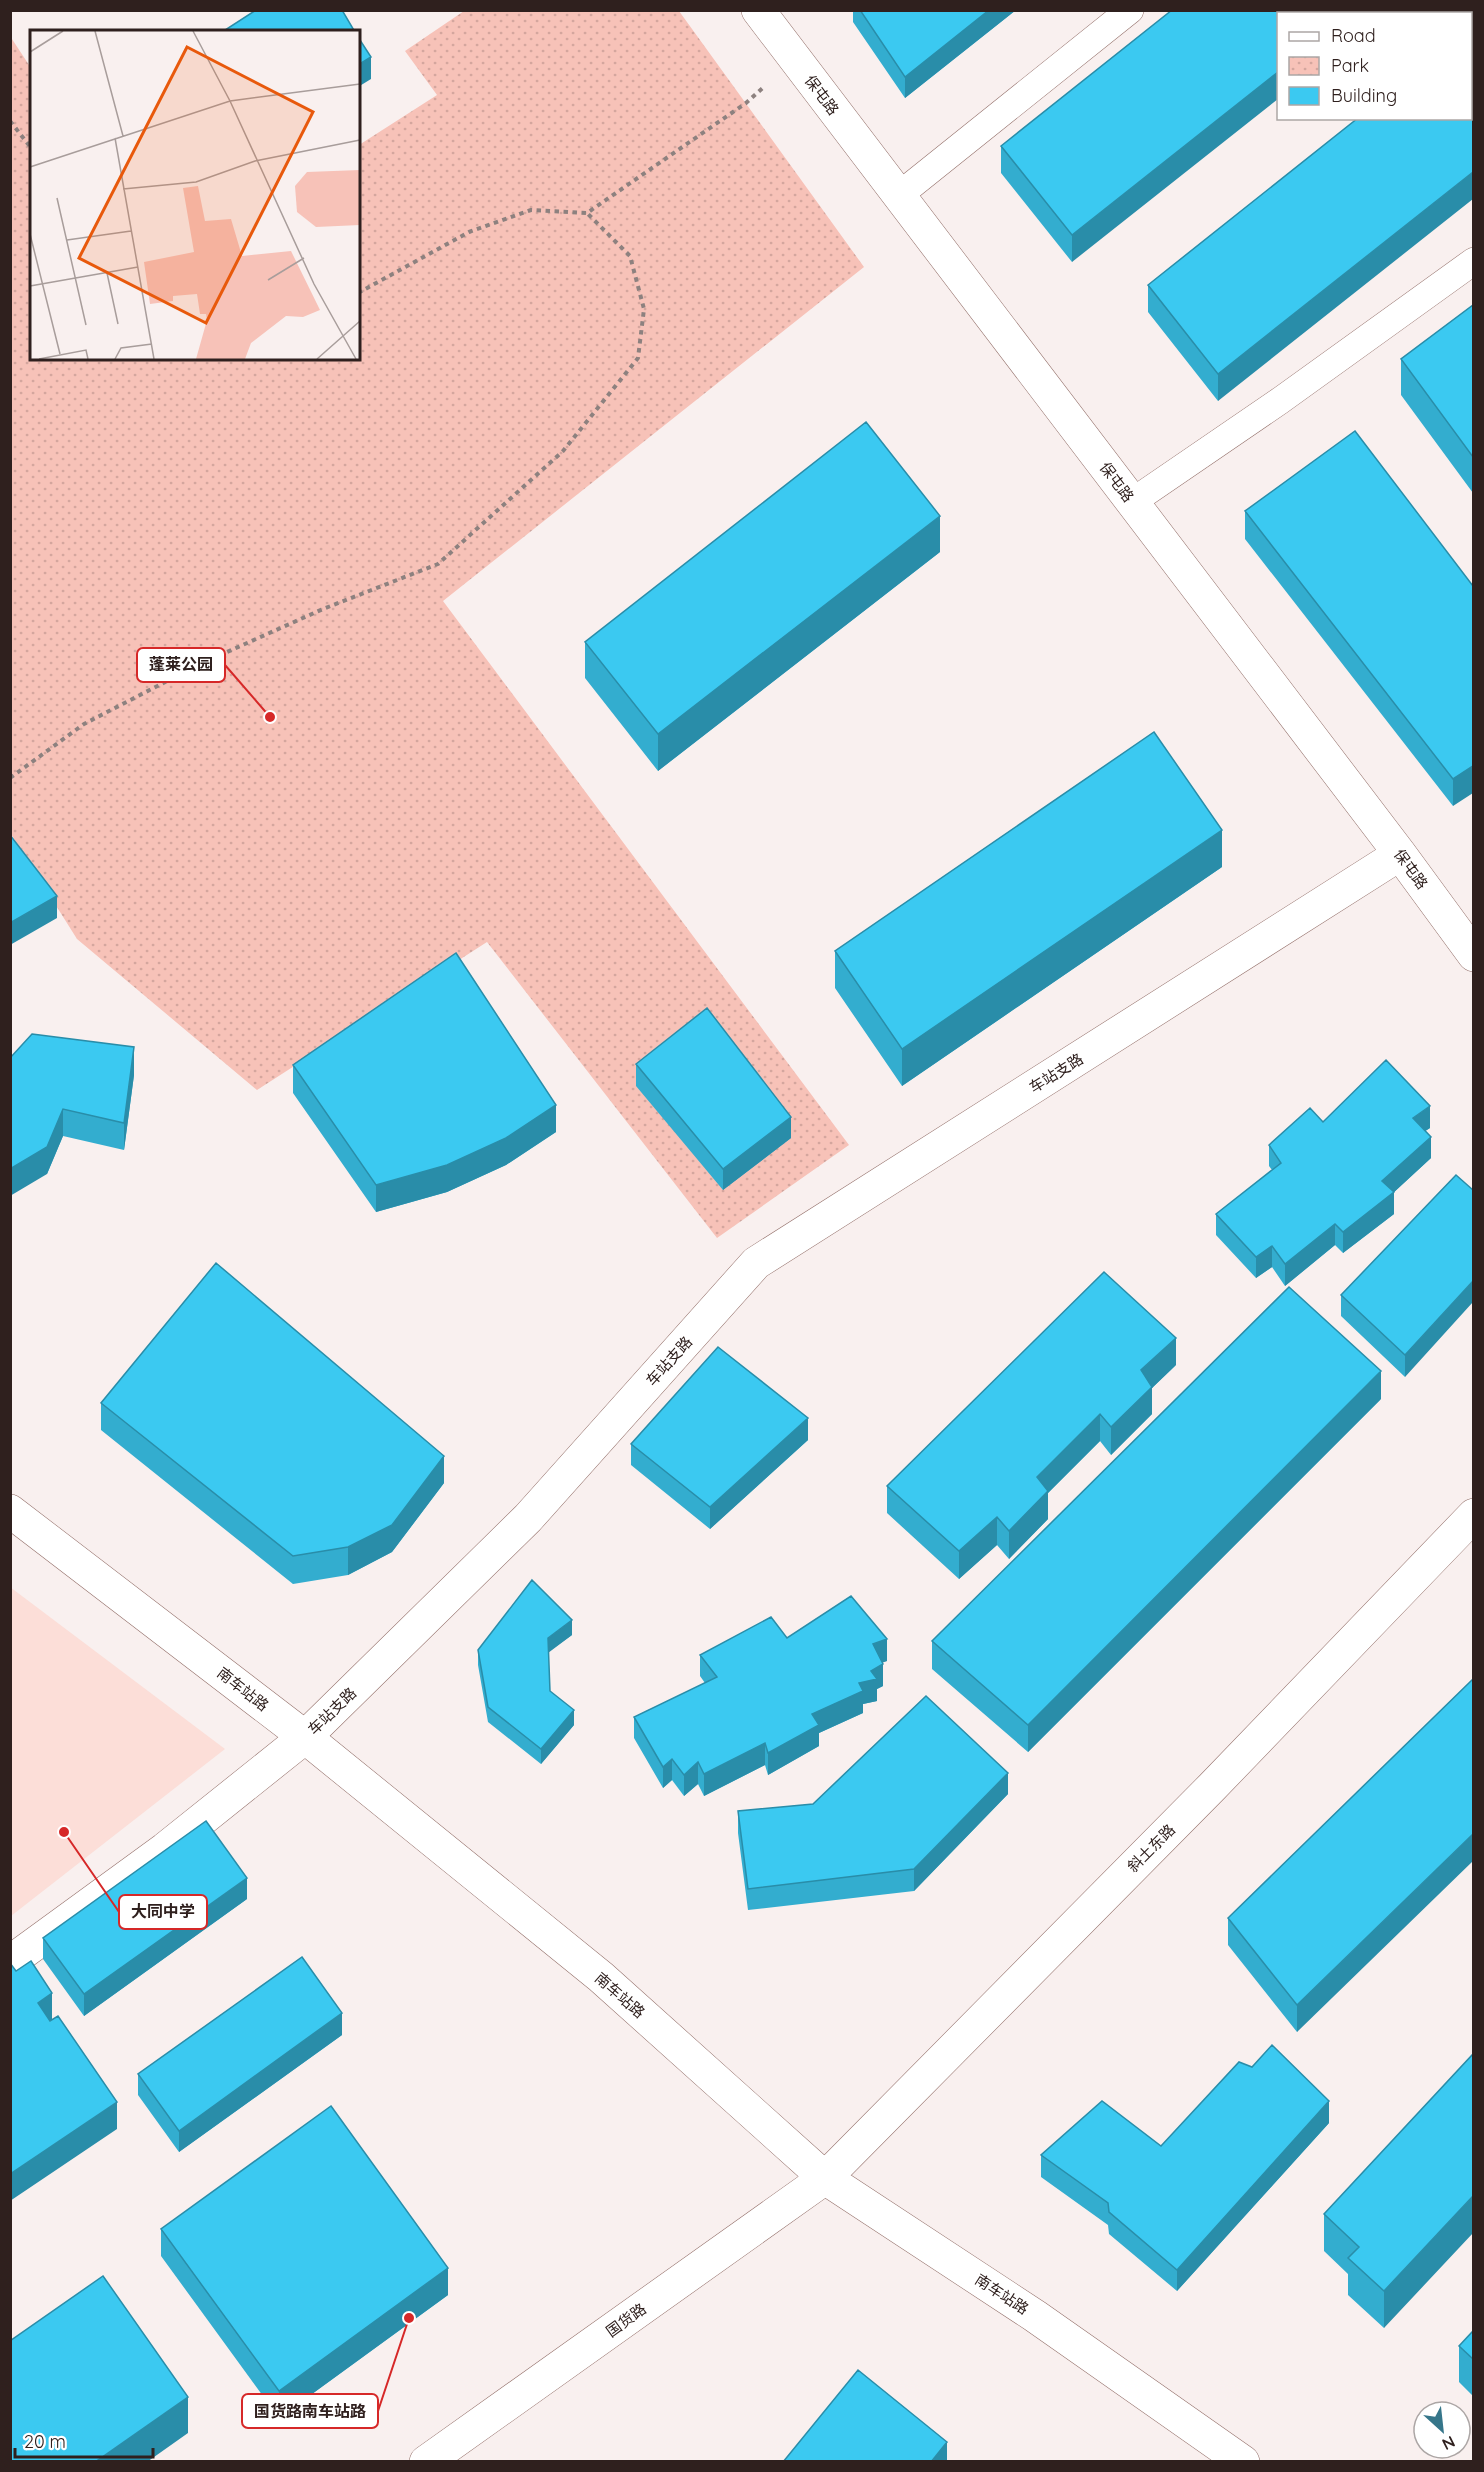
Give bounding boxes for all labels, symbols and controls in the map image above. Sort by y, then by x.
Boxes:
legend [1277,12,1472,120]
text: Road [1331,24,1376,47]
inset map [30,30,360,360]
text: Park [1331,54,1369,77]
street label: 保屯路 [801,71,843,119]
text: Building [1331,84,1397,107]
street label: 保屯路 [1096,458,1138,506]
callout: 蓬莱公园 [137,648,225,682]
text: 蓬莱公园 [149,654,213,674]
street label: 保屯路 [1390,845,1432,893]
street label: 车站支路 [1026,1049,1086,1097]
street label: 车站支路 [642,1332,696,1390]
street label: 南车站路 [214,1663,272,1715]
street label: 车站支路 [304,1683,360,1739]
street label: 斜土东路 [1123,1820,1179,1876]
callout: 大同中学 [119,1895,207,1929]
text: 大同中学 [131,1901,195,1921]
street label: 南车站路 [591,1968,649,2022]
street label: 南车站路 [972,2270,1032,2318]
street label: 国货路 [602,2299,650,2341]
callout: 国货路南车站路 [242,2394,378,2428]
north arrow [1412,2400,1472,2460]
text: 国货路南车站路 [254,2401,366,2421]
scale bar [15,2421,153,2459]
text: 20 m [24,2430,66,2453]
text: N [1439,2432,1459,2455]

